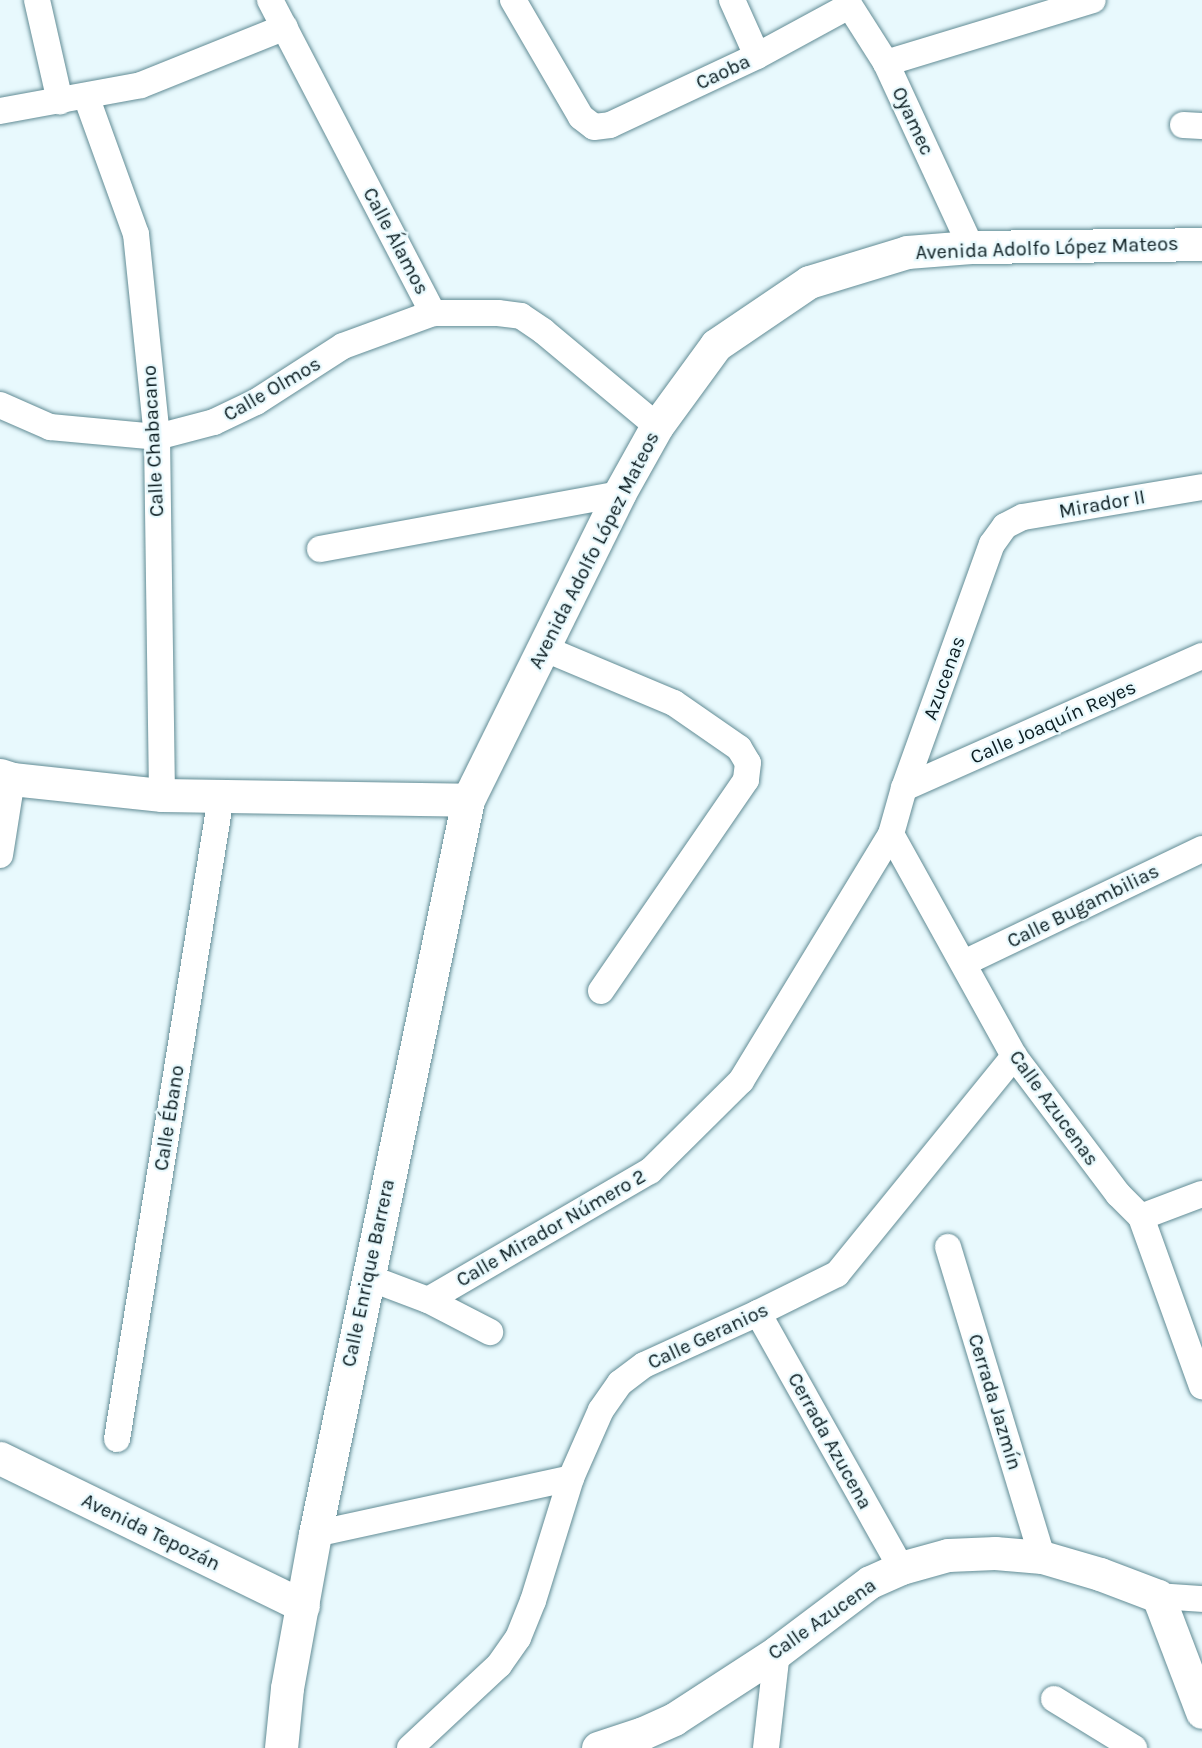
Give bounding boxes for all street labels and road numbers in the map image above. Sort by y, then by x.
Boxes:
street label: Caoba [692,49,754,95]
street label: Oyamec [887,83,939,159]
street label: Calle Álamos [358,183,434,299]
street label: Avenida Adolfo López Mateos [915,231,1179,265]
street label: Calle Olmos [219,352,325,426]
street label: Calle Chabacano [137,364,169,518]
street label: Avenida Adolfo López Mateos [524,427,664,673]
street label: Mirador II [1057,485,1147,523]
street label: Azucenas [918,633,970,723]
street label: Calle Joaquín Reyes [966,675,1140,769]
street label: Calle Bugambilias [1003,859,1163,953]
street label: Calle Azucenas [1004,1046,1104,1170]
street label: Calle Ébano [149,1063,189,1173]
street label: Calle Mirador Número 2 [452,1164,650,1292]
street label: Calle Enrique Barrera [336,1177,400,1369]
street label: Calle Geranios [644,1298,772,1374]
street label: Cerrada Jazmín [963,1331,1027,1473]
street label: Cerrada Azucena [783,1369,877,1513]
street label: Avenida Tepozán [78,1488,224,1576]
street label: Calle Azucena [763,1573,881,1665]

